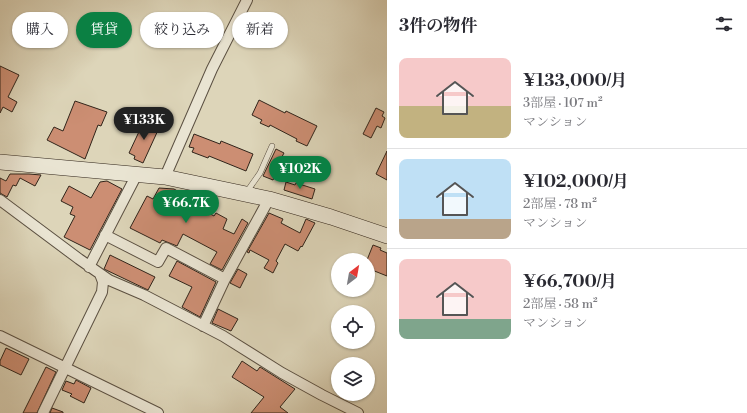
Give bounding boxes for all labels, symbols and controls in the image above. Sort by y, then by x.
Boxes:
chip: 購入 [12,12,68,48]
chip: 賃貸 [76,12,132,48]
chip: 絞り込み [140,12,224,48]
chip: 新着 [232,12,288,48]
icon: filters [713,13,735,35]
text: 3件の物件 [399,15,477,37]
text: ¥133,000/月 [523,70,627,92]
icon: home [431,74,479,122]
text: 3部屋 · 107 m² [523,95,603,111]
pin: ¥133K [116,107,172,141]
text: ¥133K [123,112,165,128]
text: マンション [523,114,587,130]
pin: ¥102K [272,156,328,190]
text: ¥102K [278,161,322,177]
text: ¥102,000/月 [523,171,629,193]
icon: home [431,175,479,223]
pin: ¥66.7K [153,190,219,224]
text: ¥66.7K [162,195,210,211]
text: 2部屋 · 78 m² [523,196,597,212]
text: マンション [523,215,587,231]
north arrow [331,253,375,297]
map controls [331,253,375,401]
text: ¥66,700/月 [523,271,617,293]
icon: home [431,275,479,323]
text: 2部屋 · 58 m² [523,296,598,312]
button: locate [331,305,375,349]
text: マンション [523,315,587,331]
button: layers [331,357,375,401]

